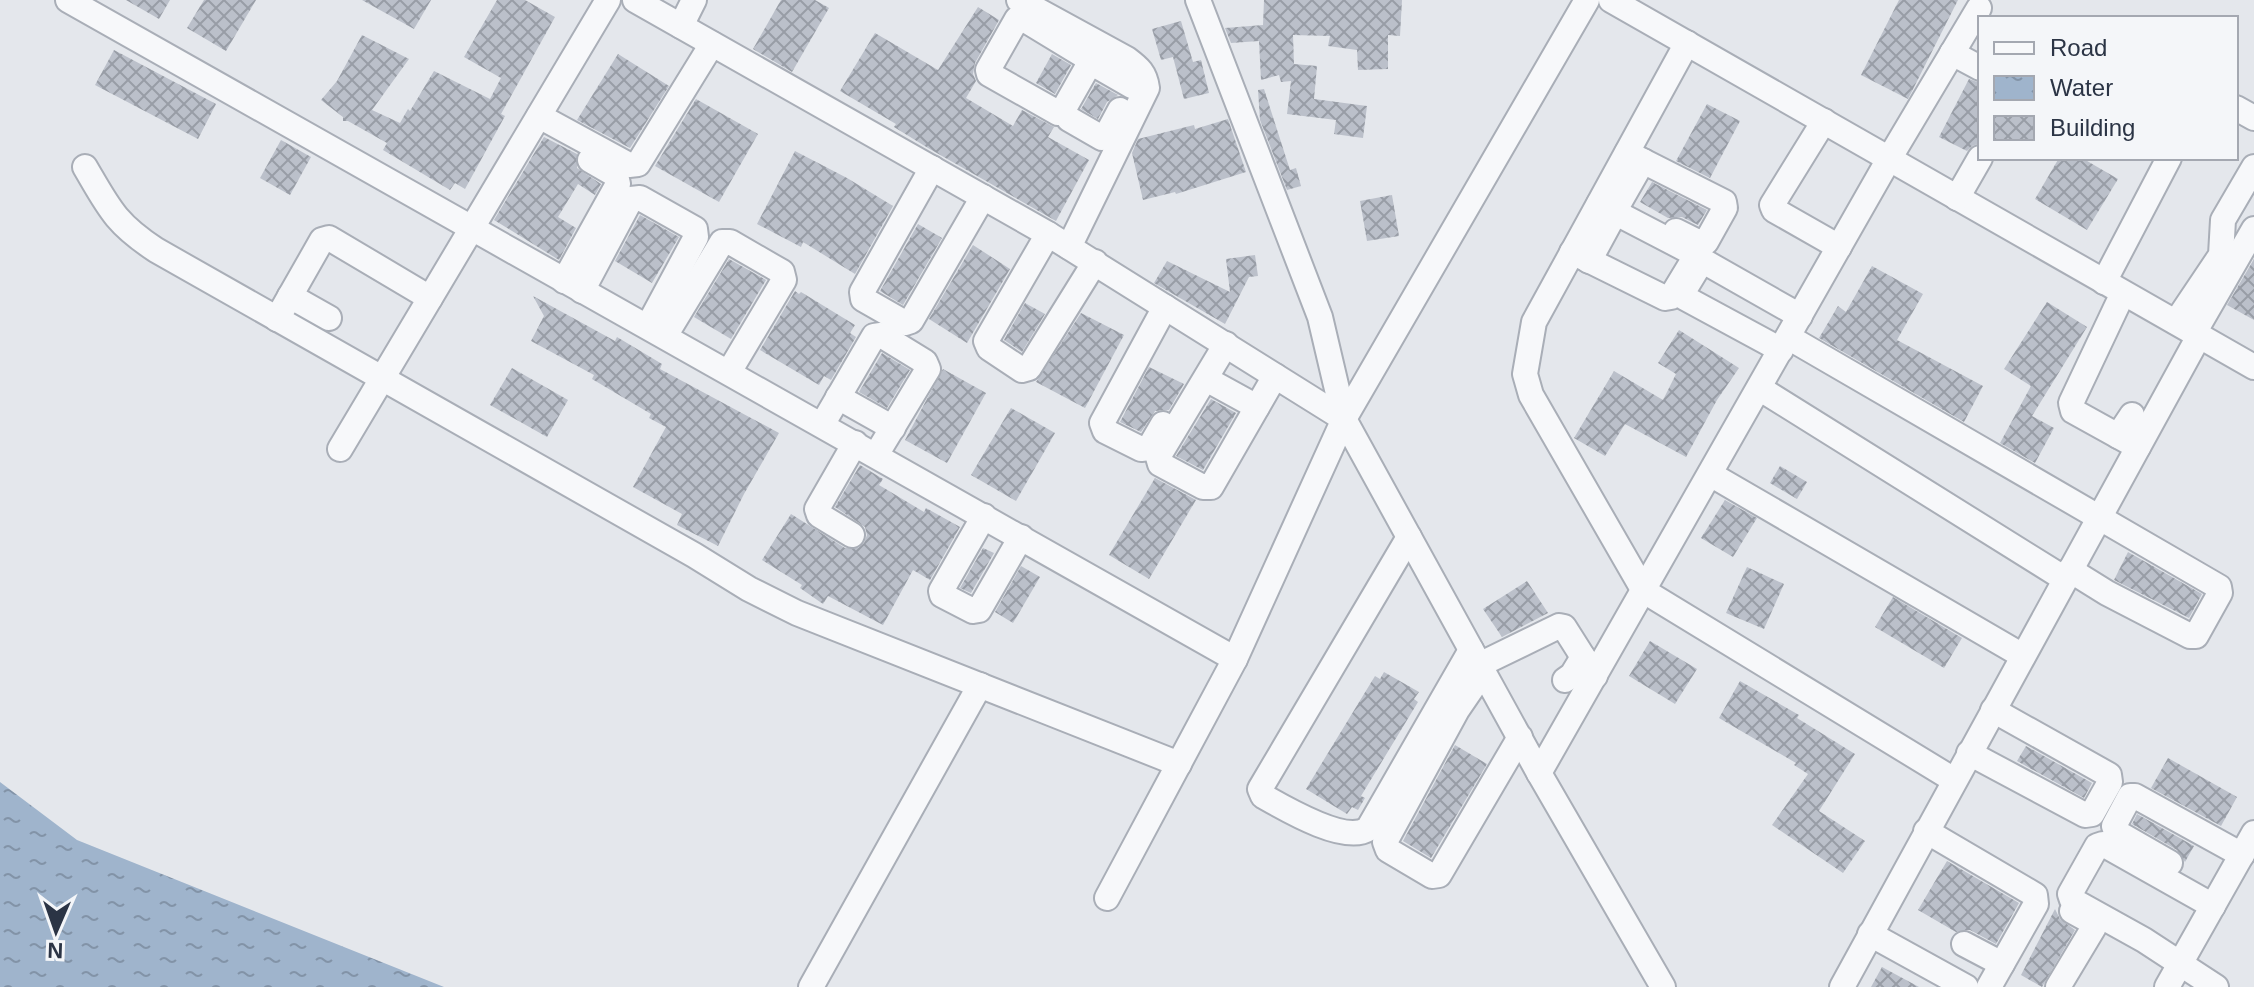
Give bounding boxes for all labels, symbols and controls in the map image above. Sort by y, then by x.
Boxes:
legend [1978,16,2238,160]
text: Road [2050,34,2107,61]
text: Water [2050,74,2113,101]
text: Building [2050,114,2135,141]
north arrow [16,891,96,971]
text: N [47,938,64,963]

